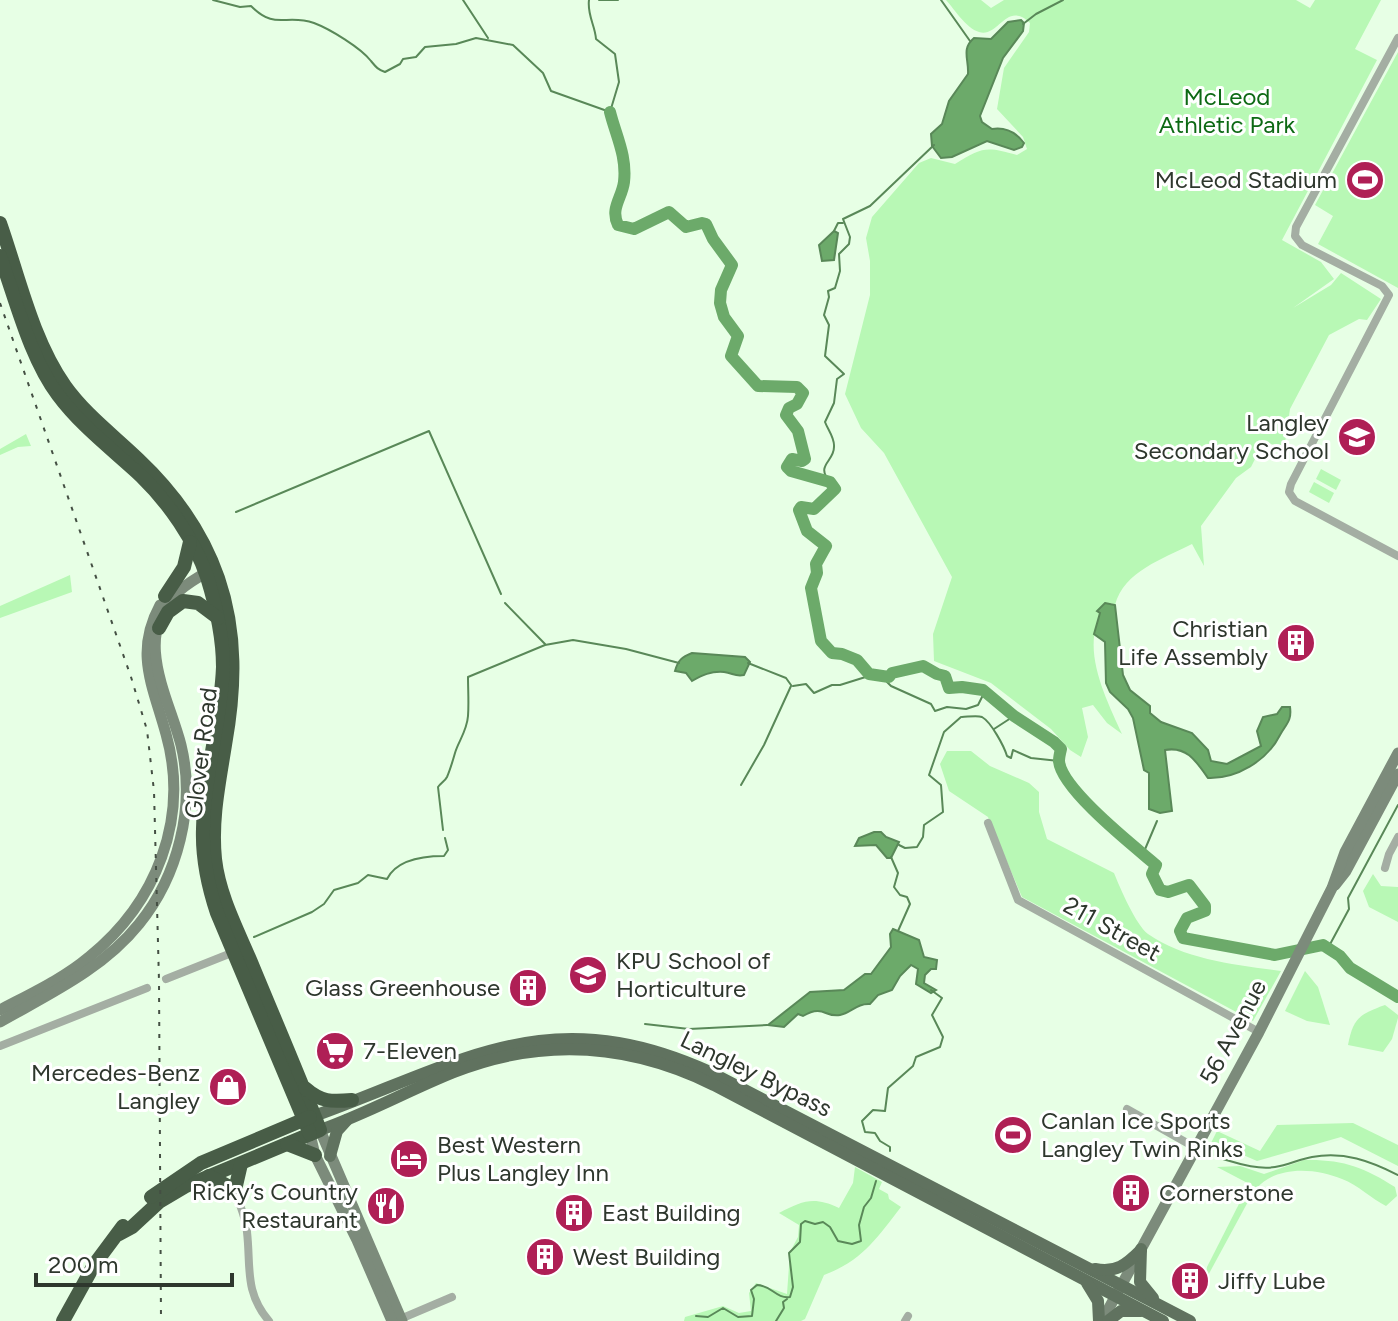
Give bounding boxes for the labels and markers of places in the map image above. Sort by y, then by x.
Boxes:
sports icon: McLeod Stadium [1344,159,1386,201]
place label: McLeod Stadium [1155,165,1337,194]
place label: Langley Secondary School [1134,408,1329,465]
school or university icon: Langley Secondary School [1336,416,1378,458]
place label: Christian Life Assembly [1118,614,1268,671]
building icon: Christian Life Assembly [1275,622,1317,664]
place label: KPU School of Horticulture [616,946,771,1003]
school or university icon: KPU School of Horticulture [567,954,609,996]
building icon: Glass Greenhouse [507,967,549,1009]
place label: Glass Greenhouse [305,973,500,1002]
supermarket icon: 7-Eleven [314,1030,356,1072]
place label: 7-Eleven [363,1036,457,1065]
place label: Mercedes-Benz Langley [31,1058,200,1115]
shop icon: Mercedes-Benz Langley [207,1066,249,1108]
place label: Canlan Ice Sports Langley Twin Rinks [1041,1106,1243,1163]
sports icon: Canlan Ice Sports Langley Twin Rinks [992,1114,1034,1156]
place label: Best Western Plus Langley Inn [437,1130,609,1187]
hotel icon: Best Western Plus Langley Inn [388,1138,430,1180]
building icon: Cornerstone [1110,1172,1152,1214]
place label: Ricky’s Country Restaurant [192,1177,358,1234]
place label: Cornerstone [1159,1178,1294,1207]
restaurant icon: Ricky’s Country Restaurant [365,1185,407,1227]
building icon: East Building [553,1192,595,1234]
place label: East Building [602,1198,741,1227]
building icon: West Building [524,1236,566,1278]
place label: West Building [573,1242,720,1271]
building icon: Jiffy Lube [1169,1260,1211,1302]
place label: Jiffy Lube [1218,1266,1325,1295]

